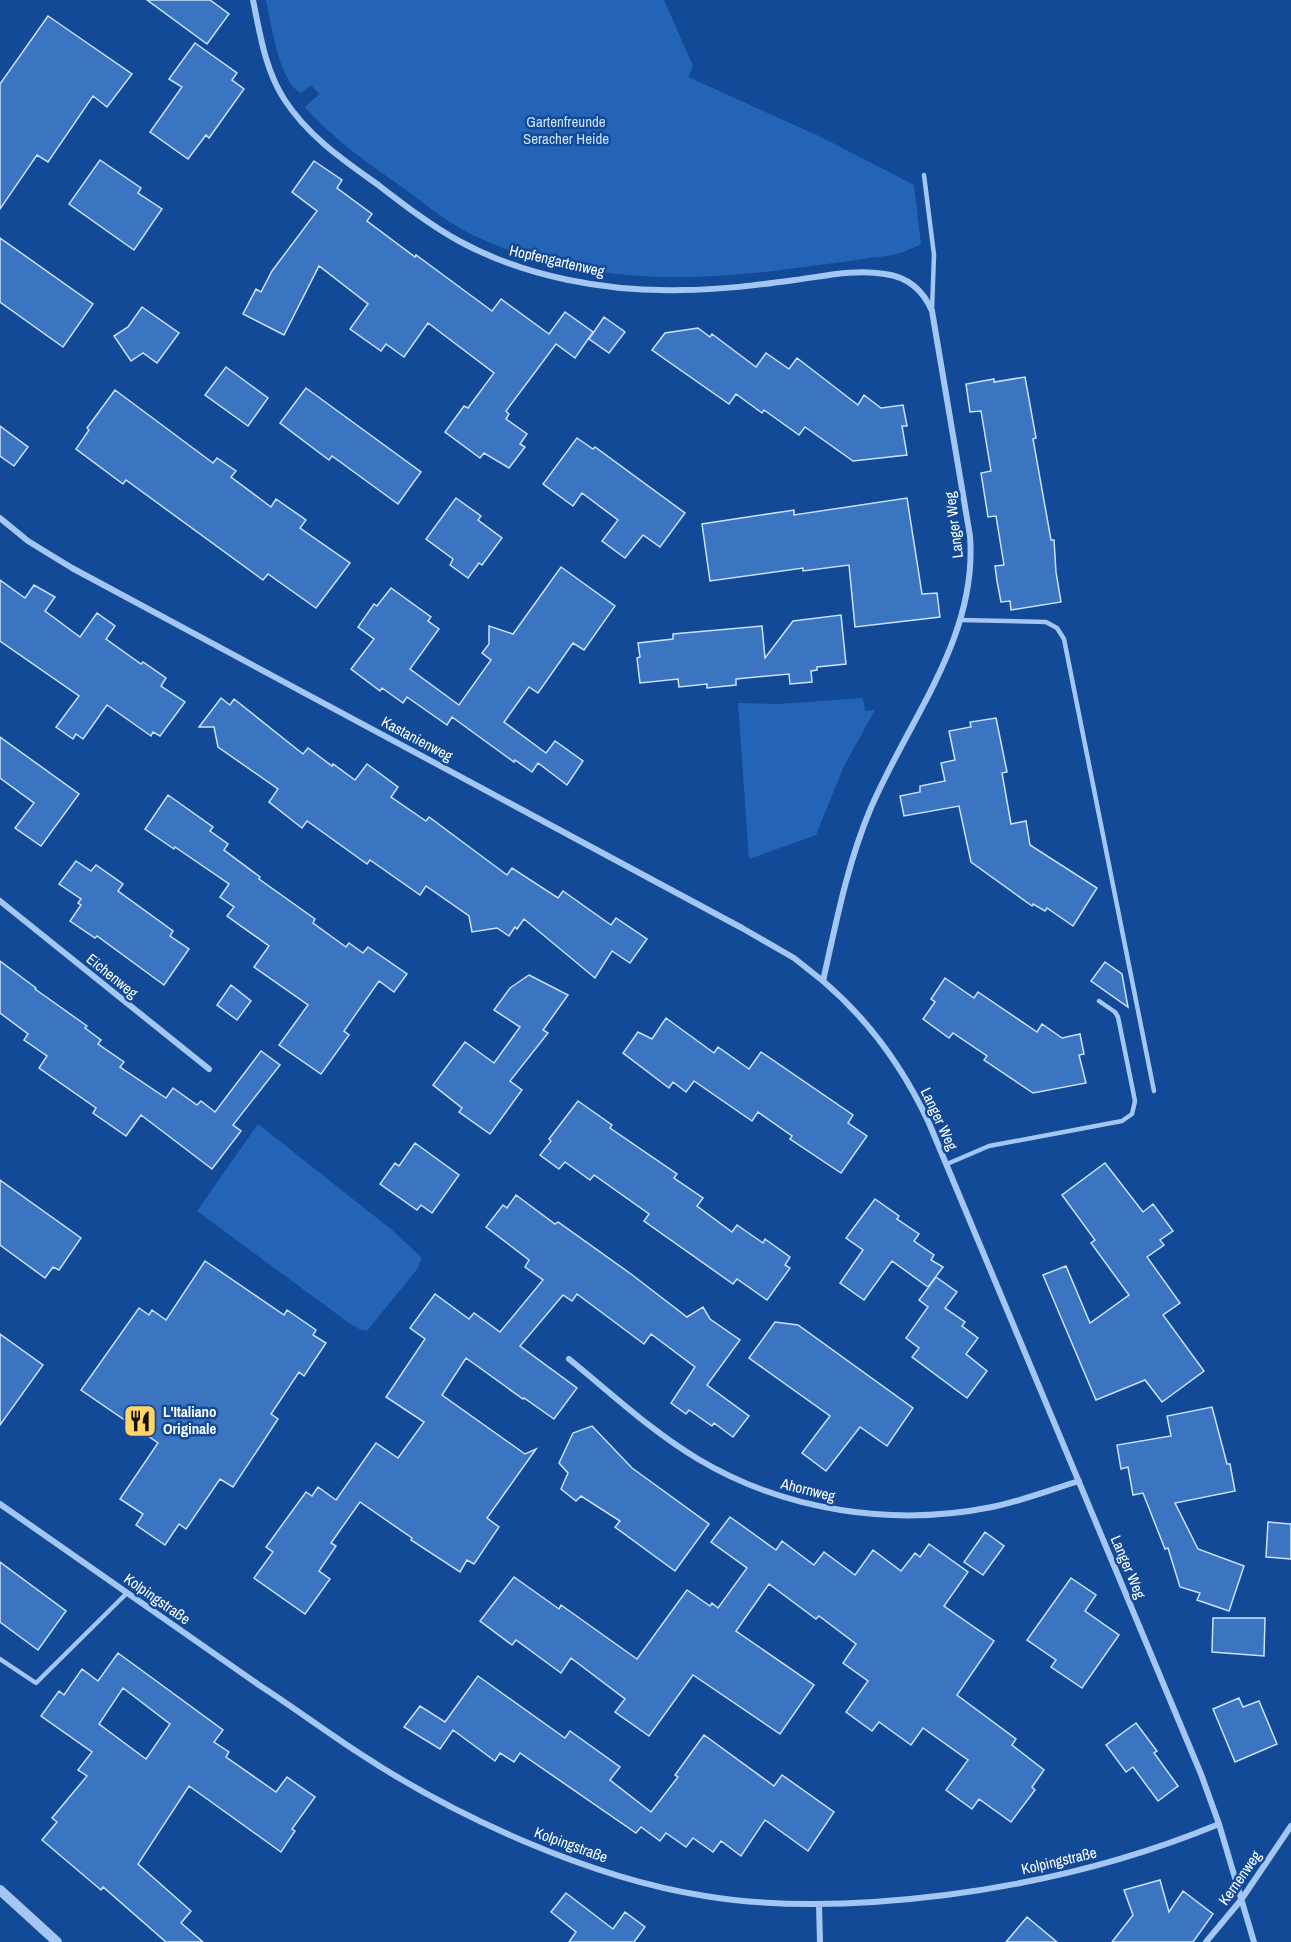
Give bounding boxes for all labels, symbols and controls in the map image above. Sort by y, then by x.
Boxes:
park label: Gartenfreunde Seracher Heide [523,111,609,149]
street label: Hopfengartenweg [507,239,607,282]
street label: Langer Weg [939,490,968,559]
street label: Kastanienweg [378,711,457,766]
street label: Eichenweg [82,948,143,1003]
street label: Langer Weg [916,1084,963,1154]
place label: L'Italiano Originale [163,1401,217,1439]
restaurant icon: L'Italiano Originale [122,1403,158,1439]
street label: Ahornweg [778,1472,838,1506]
street label: Langer Weg [1106,1532,1151,1602]
street label: Kolpingstraße [120,1568,195,1629]
street label: Kolpingstraße [532,1822,611,1868]
street label: Kolpingstraße [1019,1842,1099,1879]
street label: Kernenweg [1213,1846,1266,1909]

